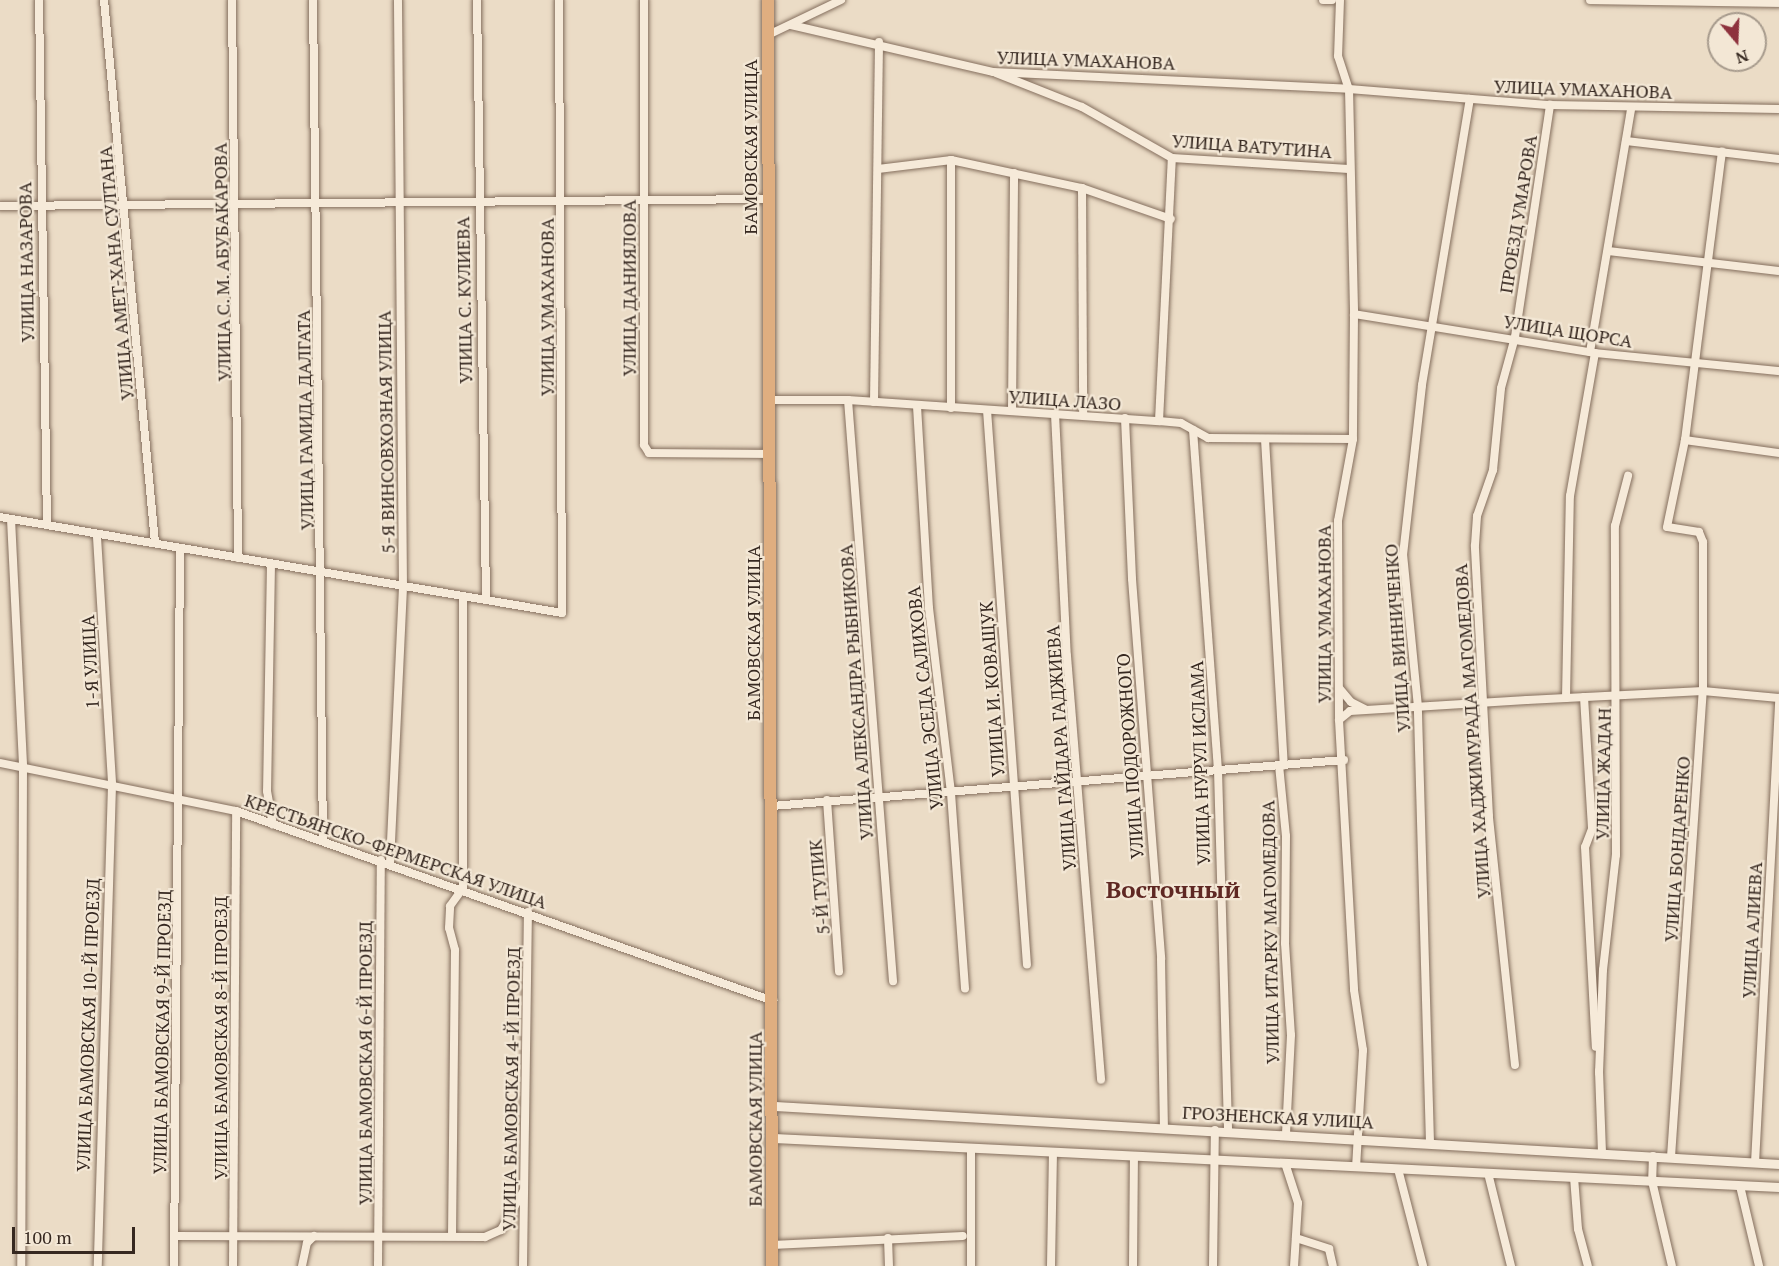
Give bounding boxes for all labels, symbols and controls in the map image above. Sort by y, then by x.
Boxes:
north arrow [1707,12,1767,72]
text: N [1733,45,1752,70]
street label: УЛИЦА УМАХАНОВА [996,46,1176,74]
street label: БАМОВСКАЯ УЛИЦА [739,59,761,235]
street label: УЛИЦА УМАХАНОВА [1493,75,1673,103]
street label: УЛИЦА ВАТУТИНА [1171,130,1333,162]
street label: ПРОЕЗД УМАРОВА [1495,133,1541,295]
street label: УЛИЦА С. М. АБУБАКАРОВА [209,141,235,383]
street label: УЛИЦА АМЕТ-ХАНА СУЛТАНА [94,144,138,402]
street label: УЛИЦА НАЗАРОВА [14,181,38,343]
street label: УЛИЦА ДАНИЯЛОВА [618,199,640,377]
street label: УЛИЦА С. КУЛИЕВА [452,216,476,384]
street label: УЛИЦА УМАХАНОВА [536,217,558,397]
street label: УЛИЦА ГАМИДА ДАЛГАТА [292,309,318,531]
street label: 5-Я ВИНСОВХОЗНАЯ УЛИЦА [373,310,399,554]
street label: УЛИЦА ЩОРСА [1502,310,1634,352]
street label: УЛИЦА ЛАЗО [1008,385,1122,415]
street label: УЛИЦА УМАХАНОВА [1313,524,1335,704]
street label: УЛИЦА АЛЕКСАНДРА РЫБНИКОВА [835,543,877,841]
street label: УЛИЦА ВИННИЧЕНКО [1380,543,1414,733]
street label: БАМОВСКАЯ УЛИЦА [742,545,764,721]
street label: УЛИЦА ХАДЖИМУРАДА МАГОМЕДОВА [1449,562,1495,900]
street label: УЛИЦА ЭСЕДА САЛИХОВА [902,585,948,811]
street label: УЛИЦА И. КОВАЩУК [975,600,1009,778]
street label: 1-Я УЛИЦА [77,614,103,710]
street label: УЛИЦА ГАЙДАРА ГАДЖИЕВА [1042,624,1080,872]
street label: УЛИЦА ПОДОРОЖНОГО [1112,652,1148,860]
street label: УЛИЦА НУРУЛ ИСЛАМА [1186,660,1214,866]
street label: УЛИЦА ЖАДАН [1591,707,1615,841]
street label: УЛИЦА БОНДАРЕНКО [1660,755,1694,943]
street label: КРЕСТЬЯНСКО-ФЕРМЕРСКАЯ УЛИЦА [242,789,550,913]
street label: УЛИЦА ИТАРКУ МАГОМЕДОВА [1257,799,1283,1065]
street label: 5-Й ТУПИК [804,838,834,936]
street label: УЛИЦА АЛИЕВА [1738,861,1766,999]
district label: Восточный [1106,876,1240,904]
street label: УЛИЦА БАМОВСКАЯ 10-Й ПРОЕЗД [72,878,104,1172]
street label: УЛИЦА БАМОВСКАЯ 9-Й ПРОЕЗД [149,890,175,1174]
street label: УЛИЦА БАМОВСКАЯ 8-Й ПРОЕЗД [209,896,231,1180]
street label: УЛИЦА БАМОВСКАЯ 6-Й ПРОЕЗД [354,921,376,1205]
street label: УЛИЦА БАМОВСКАЯ 4-Й ПРОЕЗД [498,947,524,1231]
street label: БАМОВСКАЯ УЛИЦА [744,1031,766,1207]
street label: ГРОЗНЕНСКАЯ УЛИЦА [1181,1101,1375,1133]
scale bar [15,1215,138,1253]
text: 100 m [23,1225,72,1249]

